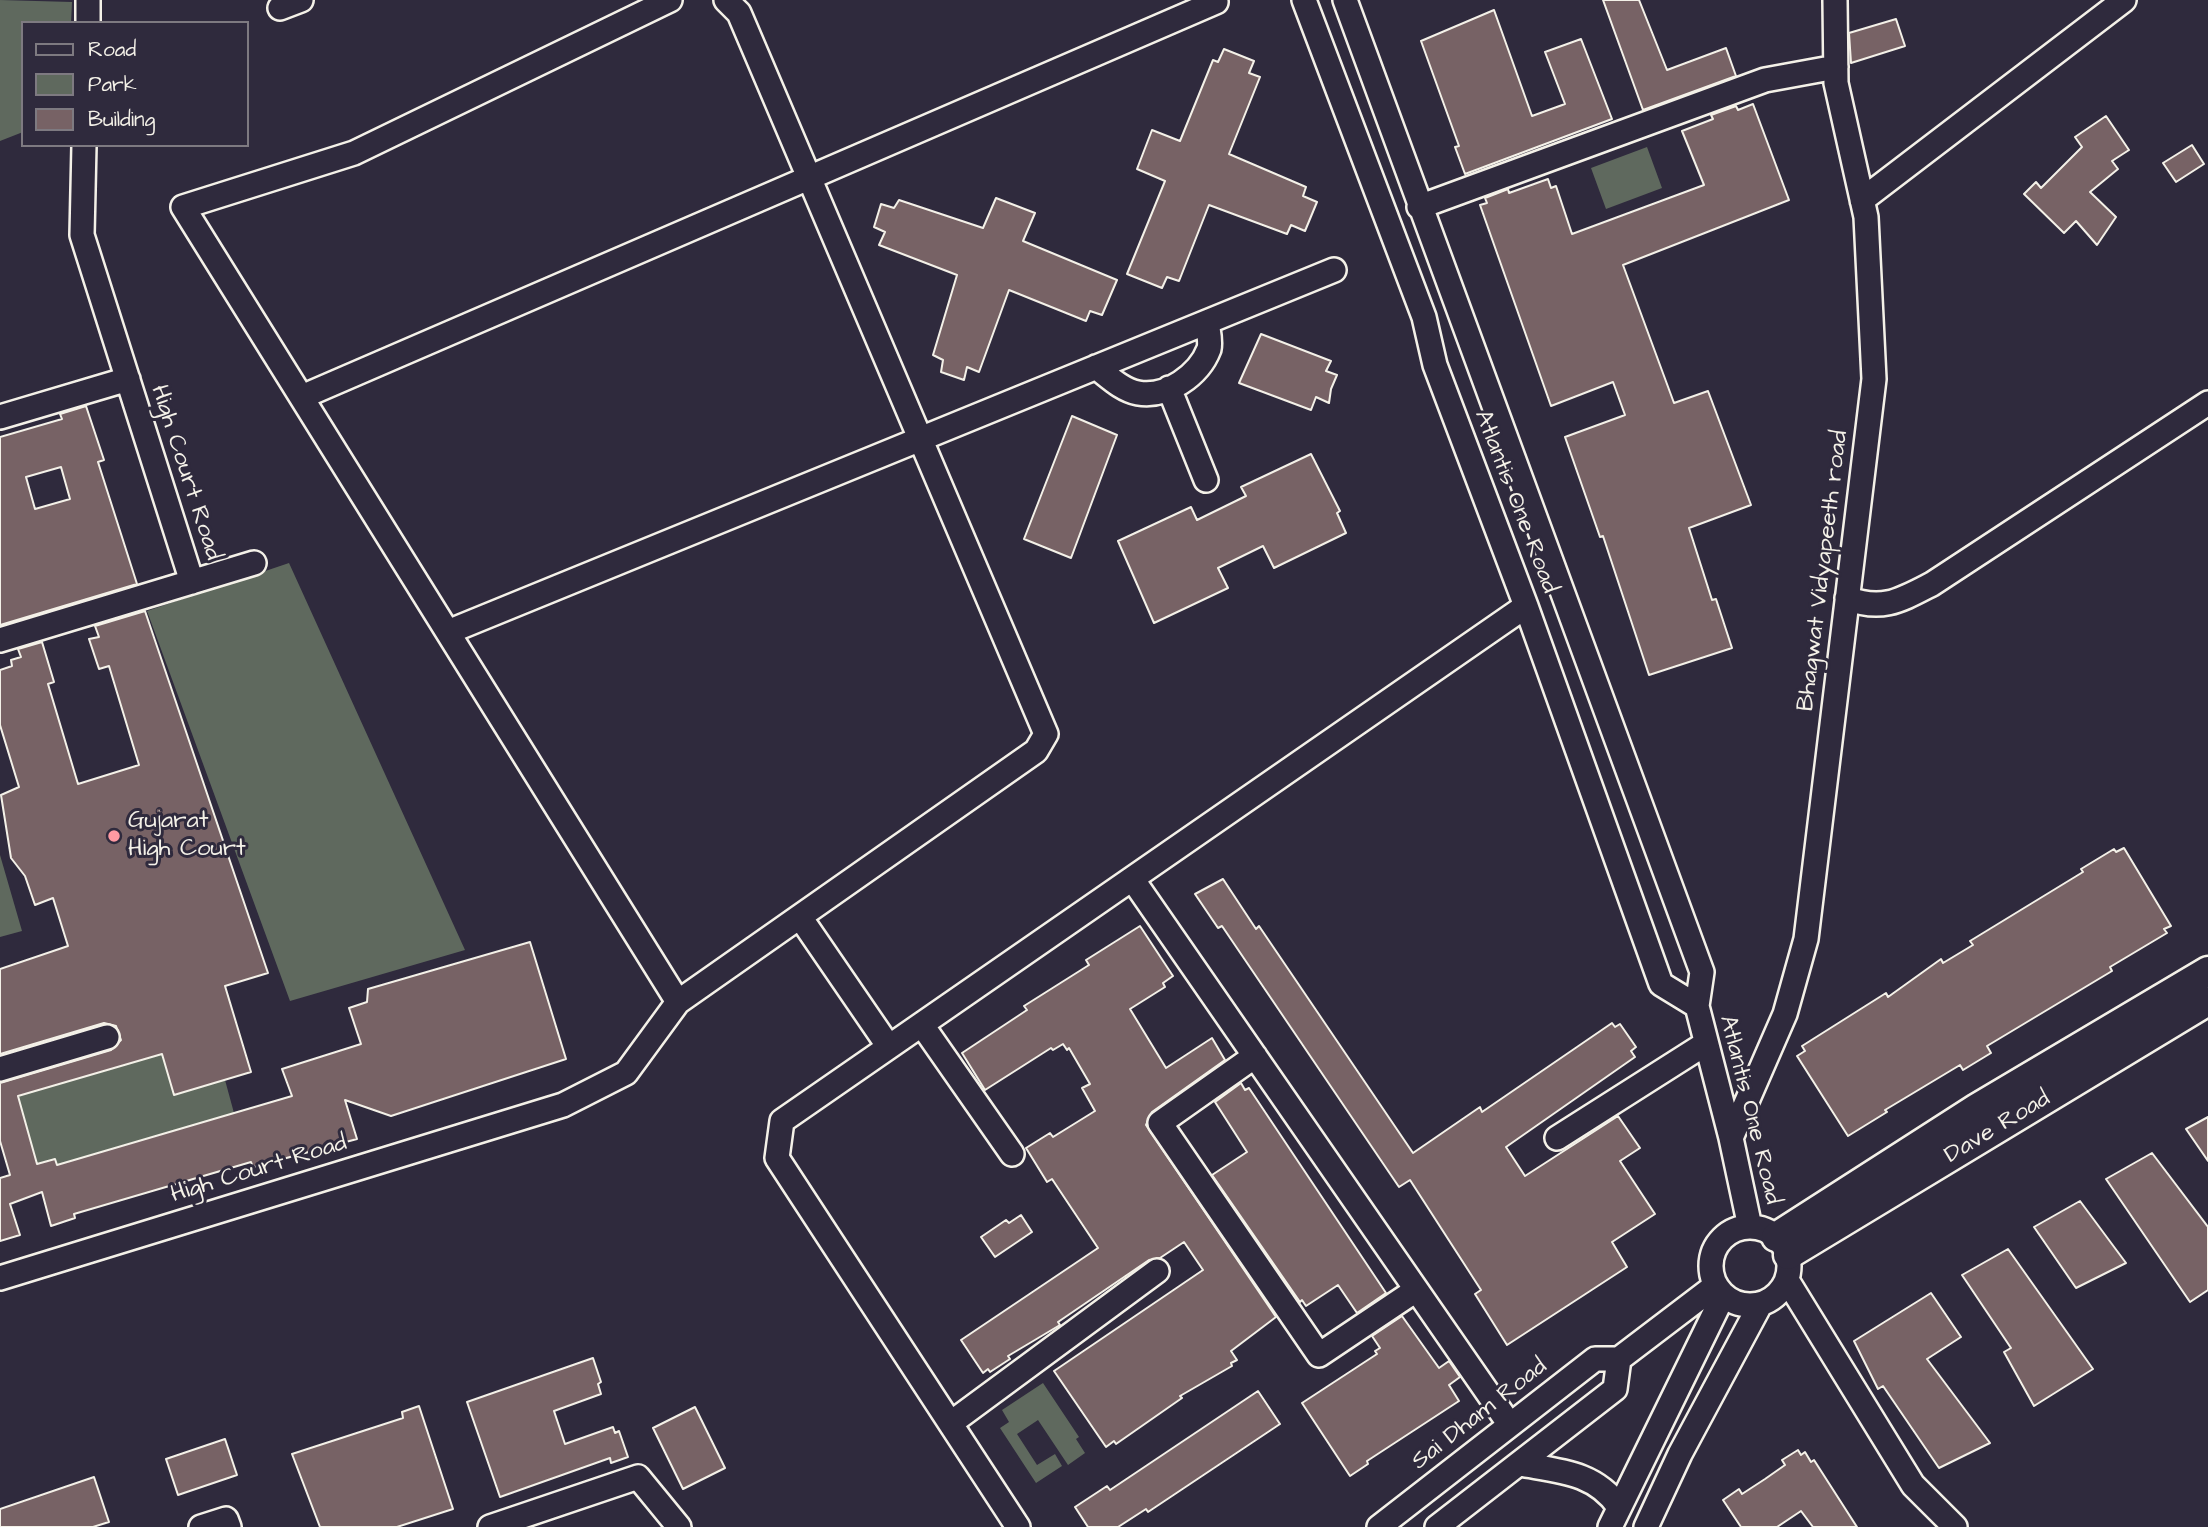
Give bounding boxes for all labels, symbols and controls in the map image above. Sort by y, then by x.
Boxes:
legend [21,21,248,147]
text: Road [88,35,136,64]
text: Park [88,70,137,99]
text: Building [88,105,155,134]
street label: High Court Road [143,382,227,564]
street label: Atlantis One Road [1467,406,1563,598]
street label: Bhagwat Vidyapeeth road [1792,429,1856,713]
place label: Gujarat High Court [128,808,246,864]
marker: Gujarat High Court [106,828,122,844]
street label: Atlantis One Road [1712,1012,1786,1208]
street label: Dave Road [1940,1085,2056,1171]
street label: High Court Road [168,1130,350,1210]
street label: Sai Dham Road [1407,1353,1553,1477]

